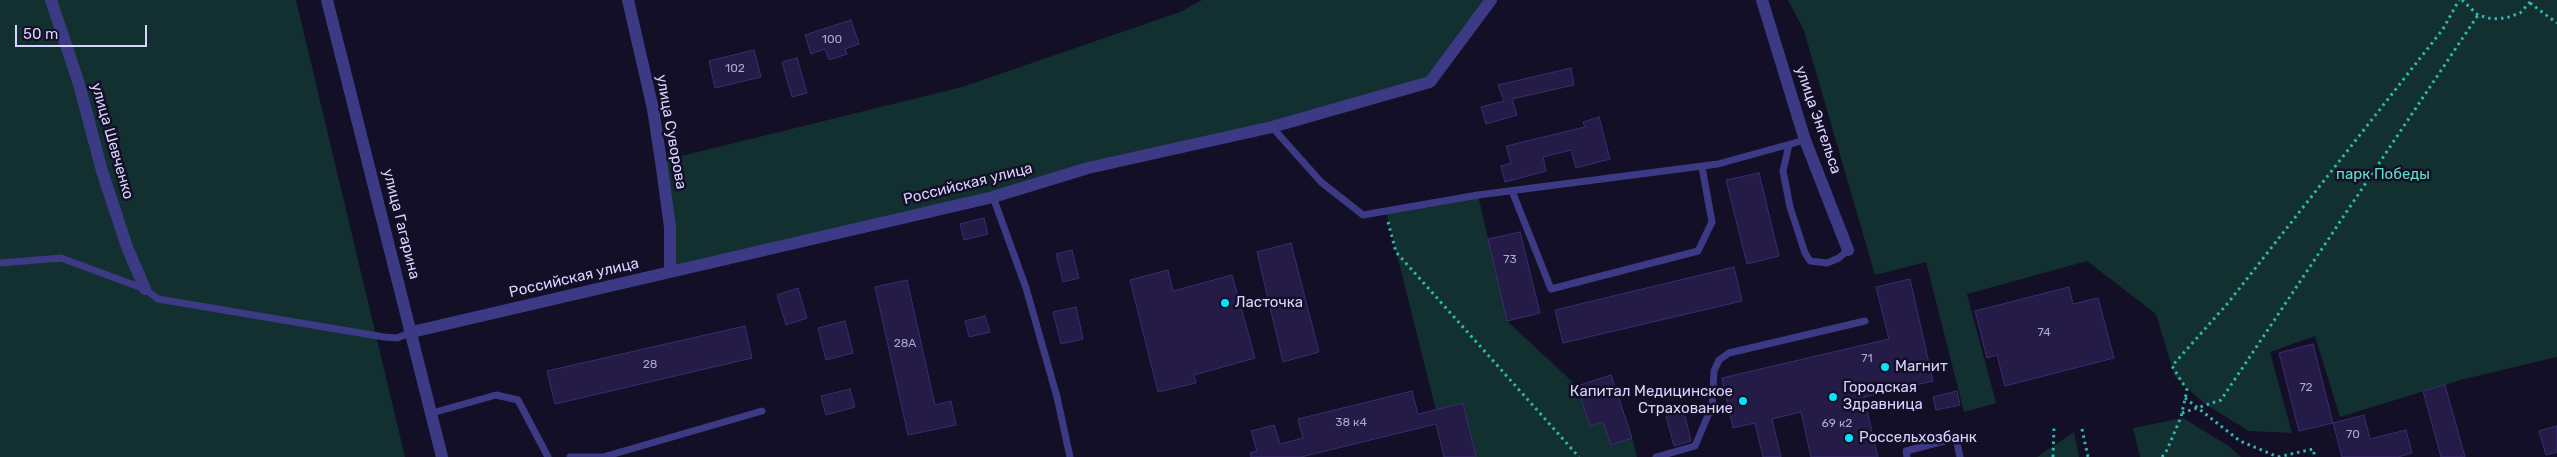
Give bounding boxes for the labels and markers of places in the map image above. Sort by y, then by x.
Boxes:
place label: Ласточка [1235,294,1303,312]
marker: Ласточка [1219,297,1231,309]
place label: Магнит [1895,358,1948,376]
marker: Магнит [1879,361,1891,373]
place label: Городская Здравница [1843,379,1923,414]
place label: Капитал Медицинское Страхование [1570,383,1733,418]
marker: Городская Здравница [1827,391,1839,403]
marker: Капитал Медицинское Страхование [1737,395,1749,407]
place label: Россельхозбанк [1859,429,1977,447]
marker: Россельхозбанк [1843,432,1855,444]

